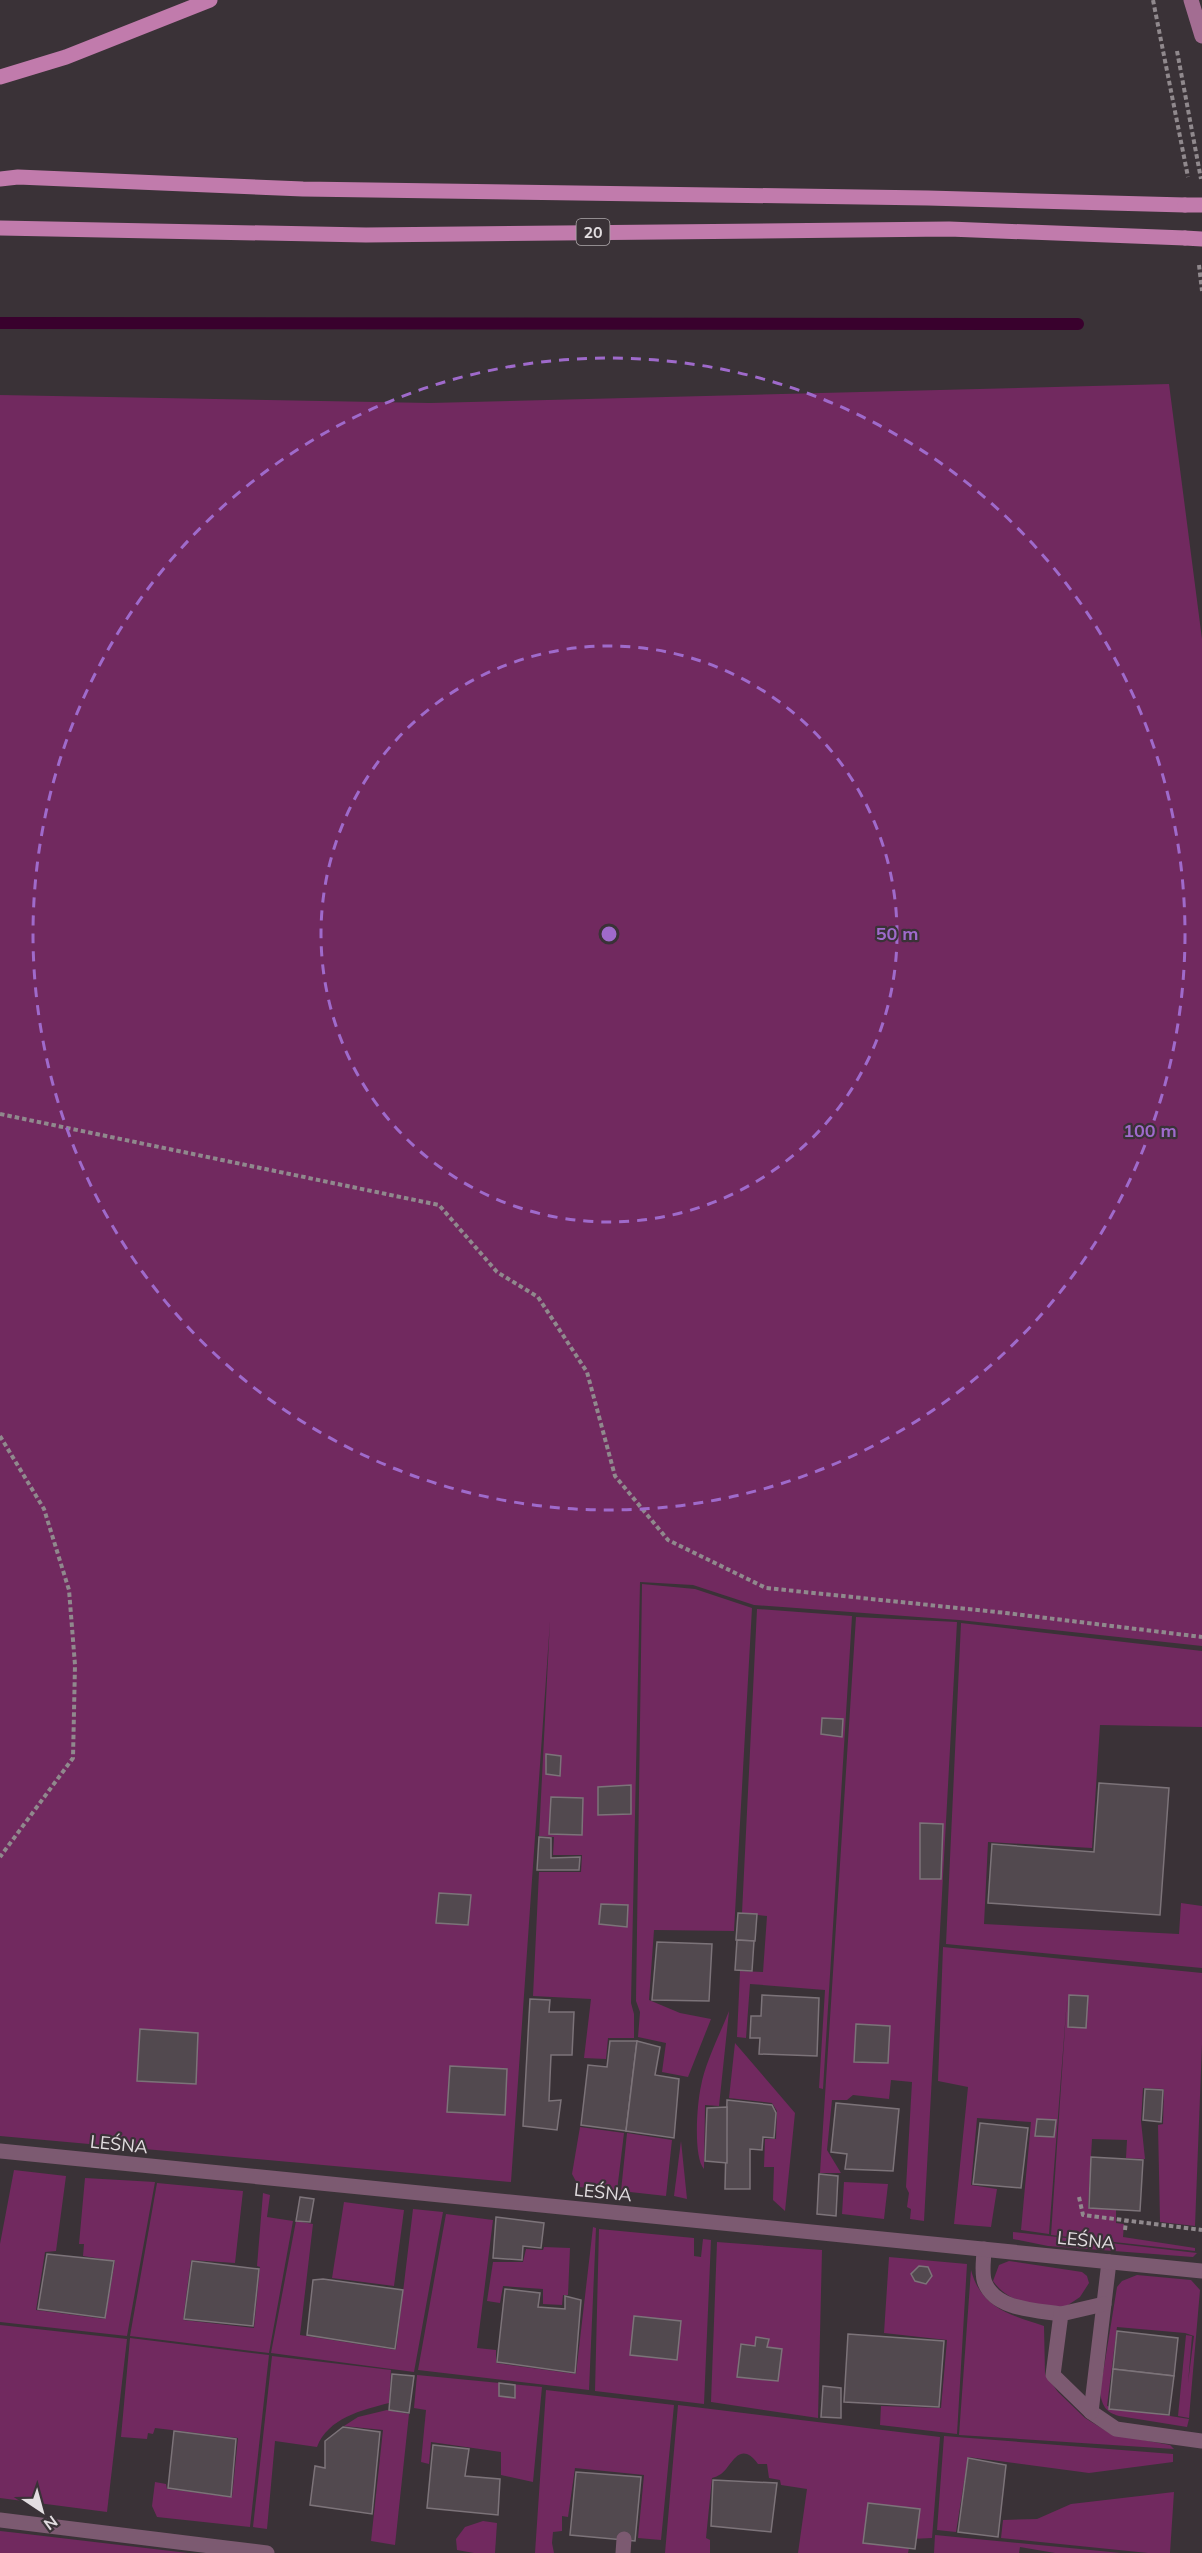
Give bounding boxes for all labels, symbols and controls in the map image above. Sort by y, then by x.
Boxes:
road number: 20 [576,219,610,245]
text: 50 m [876,922,918,945]
centre of rings [599,924,619,944]
text: 100 m [1123,1119,1177,1142]
street label: LEŚNA [89,2130,149,2158]
street label: LEŚNA [573,2178,633,2206]
street label: LEŚNA [1056,2226,1116,2254]
north arrow [12,2481,72,2541]
text: N [40,2511,62,2535]

